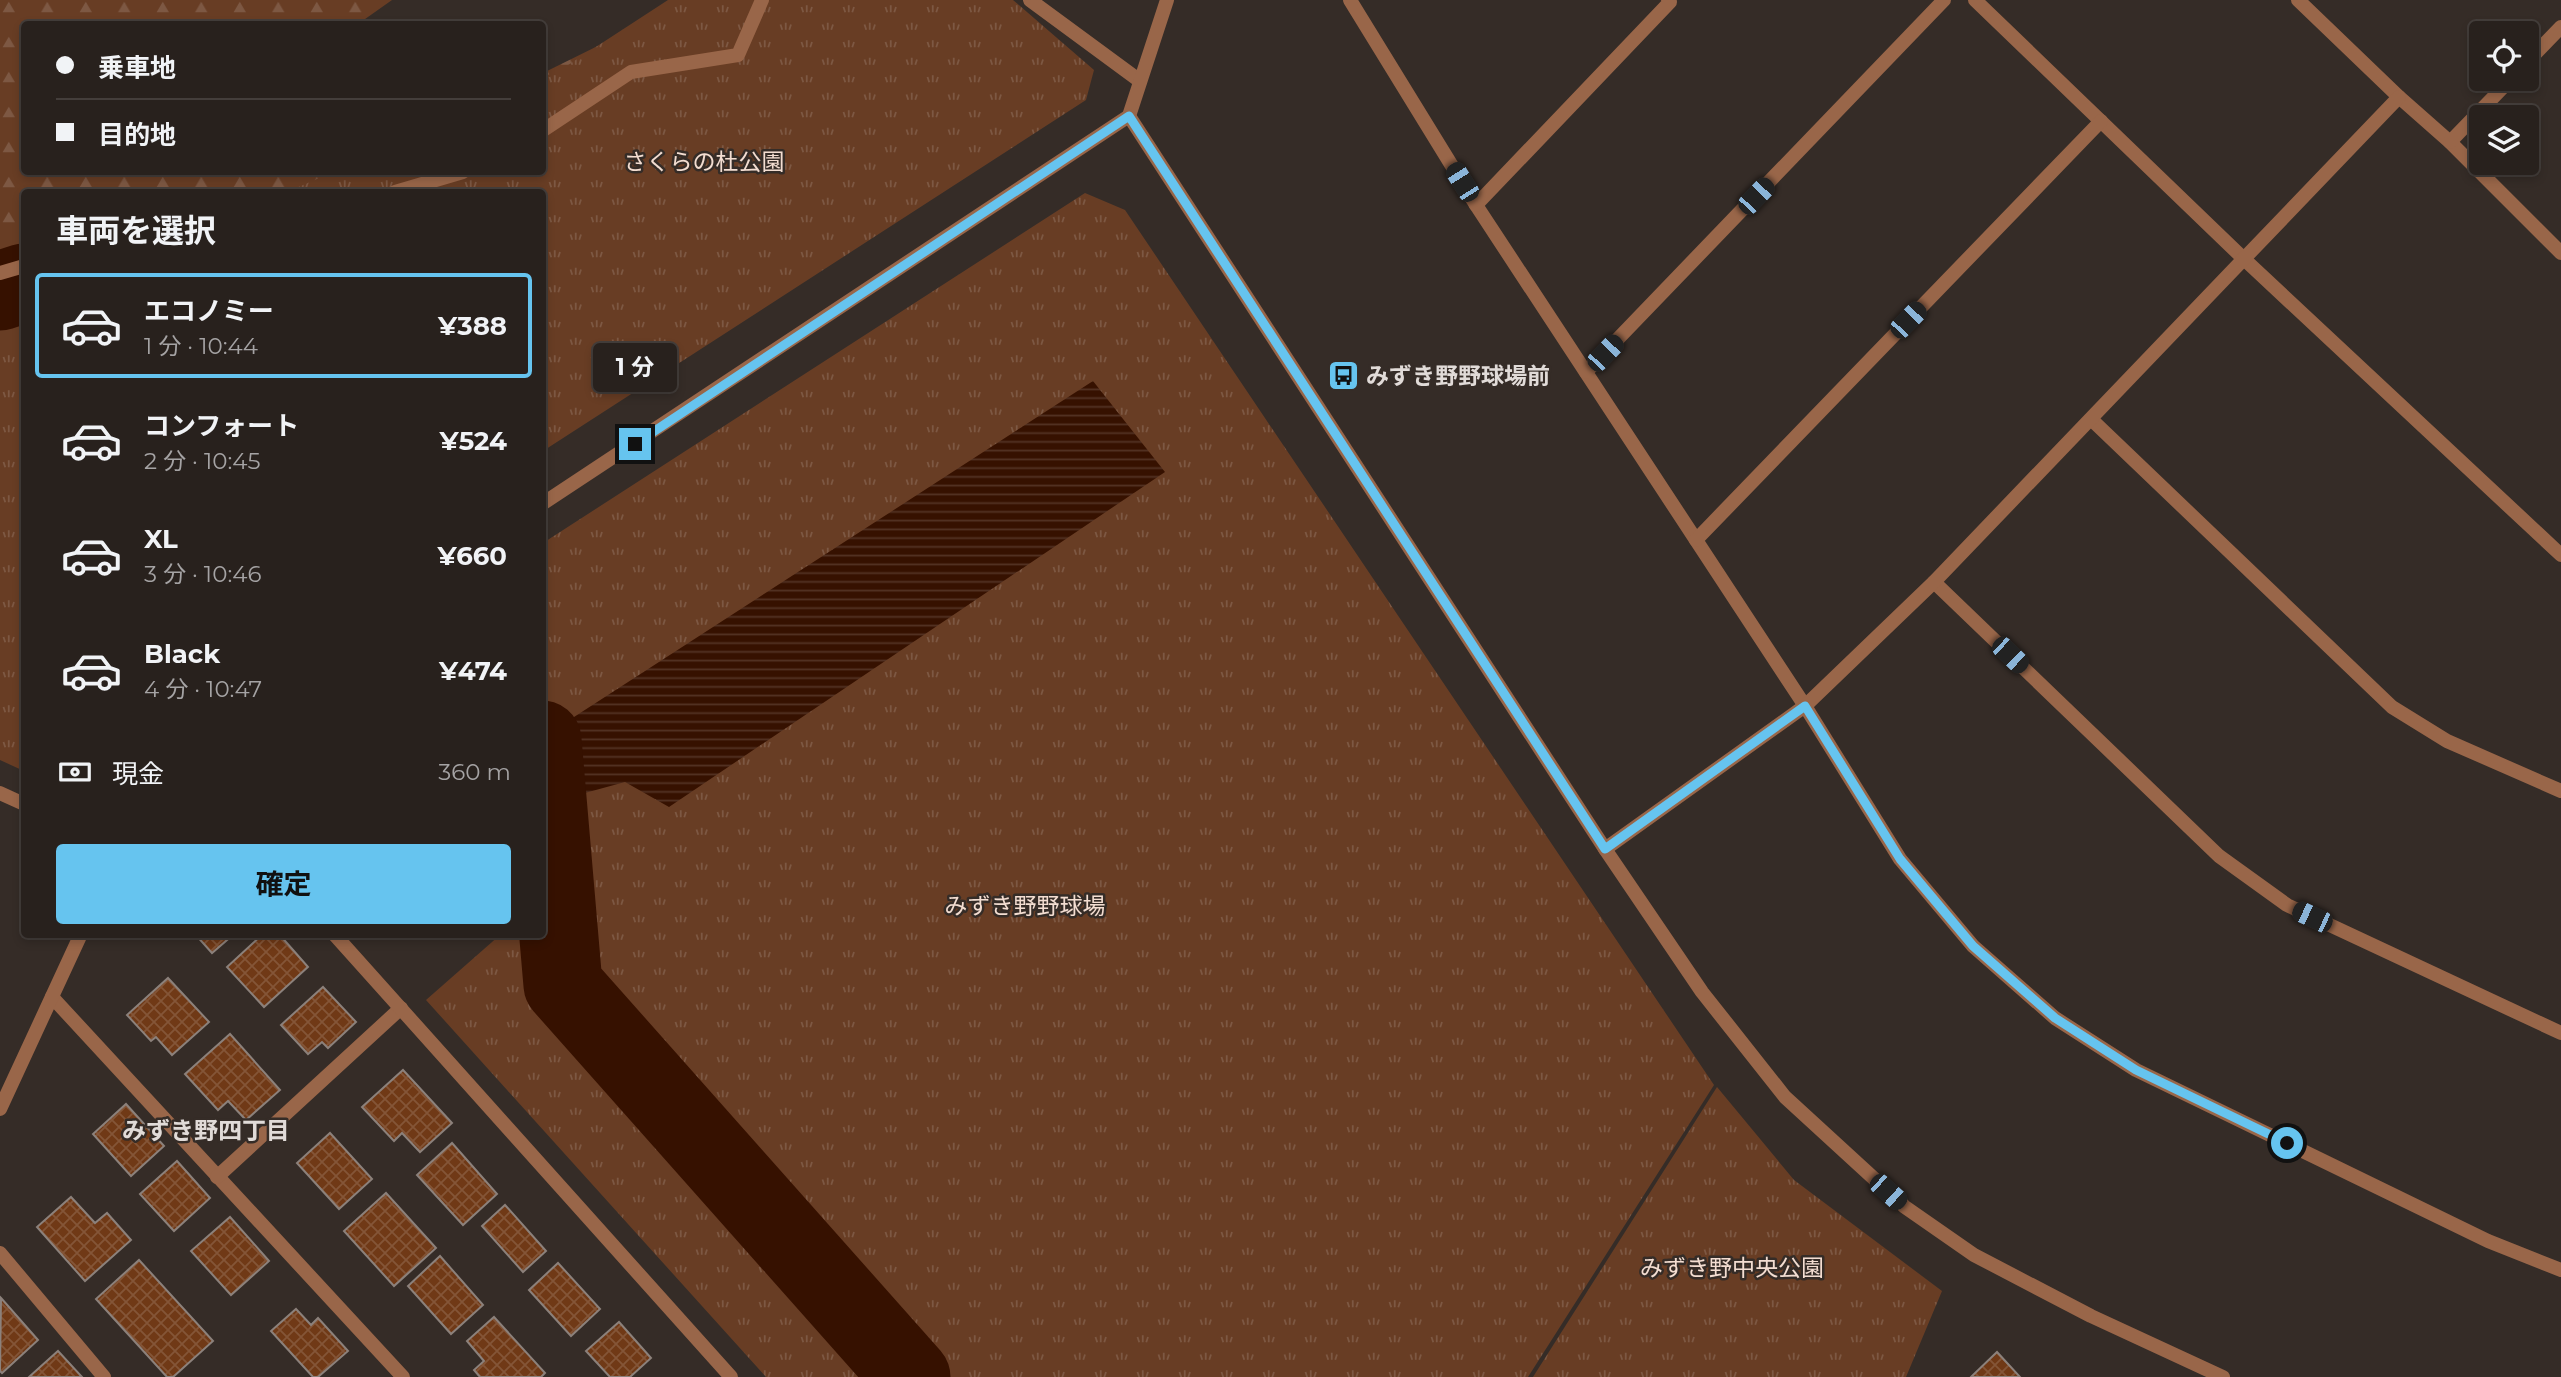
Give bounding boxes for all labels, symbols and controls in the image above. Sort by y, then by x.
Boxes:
map controls [2469,21,2539,175]
button: locate [2469,21,2539,91]
text: 乗車地 [98,52,176,84]
button: layers [2469,105,2539,175]
text: 目的地 [98,119,176,151]
park label: さくらの杜公園 [624,148,785,176]
car [1442,159,1483,205]
car [1734,174,1779,218]
text: 車両を選択 [56,211,216,250]
icon: car [60,294,123,357]
text: エコノミー [144,295,274,327]
car [1886,298,1931,342]
text: ¥388 [438,310,507,342]
car [1583,331,1628,375]
text: 1 分 · 10:44 [144,332,258,360]
callout: 1 分 [593,342,677,392]
text: 1 分 [616,353,654,381]
bus stop icon: みずき野野球場前 [1326,359,1360,393]
place label: みずき野野球場前 [1366,362,1550,390]
icon: car [60,409,123,472]
text: コンフォート [144,410,299,442]
text: ¥524 [440,425,507,457]
route end [619,428,651,460]
text: 2 分 · 10:45 [144,447,261,475]
text: XL [144,523,178,555]
icon: car [60,524,123,587]
text: ¥660 [437,540,507,572]
text: 3 分 · 10:46 [144,560,261,588]
car [1988,633,2033,677]
text: Black [144,638,220,670]
icon: car [60,639,123,702]
text: ¥474 [439,655,507,687]
text: 4 分 · 10:47 [144,675,262,703]
icon: cash [56,753,94,791]
text: 現金 [112,758,164,790]
text: 360 m [438,758,511,786]
button: 確定 [56,844,511,924]
park label: みずき野野球場 [945,892,1106,920]
car [2289,899,2336,935]
district label: みずき野四丁目 [122,1116,290,1145]
route start [2271,1127,2303,1159]
car [1866,1170,1911,1214]
park label: みずき野中央公園 [1640,1254,1824,1282]

